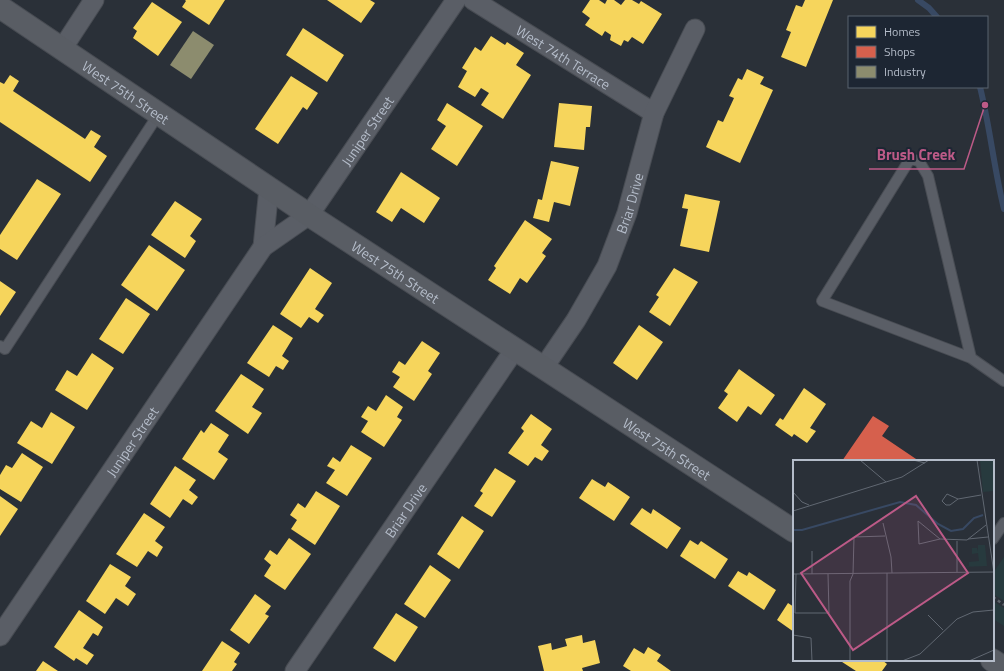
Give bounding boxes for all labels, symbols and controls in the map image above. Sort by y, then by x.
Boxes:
legend [848,16,988,88]
street label: West 74th Terrace [512,19,615,94]
text: Homes [884,22,920,41]
text: Shops [884,42,916,61]
street label: West 75th Street [78,55,174,129]
text: Industry [884,62,926,81]
street label: Juniper Street [335,91,398,170]
callout: Brush Creek [869,142,964,169]
text: Brush Creek [877,143,955,166]
street label: Briar Drive [610,170,648,236]
street label: West 75th Street [348,235,444,308]
street label: Juniper Street [100,402,163,481]
street label: West 75th Street [619,412,715,485]
inset map [793,460,994,661]
street label: Briar Drive [379,478,431,542]

